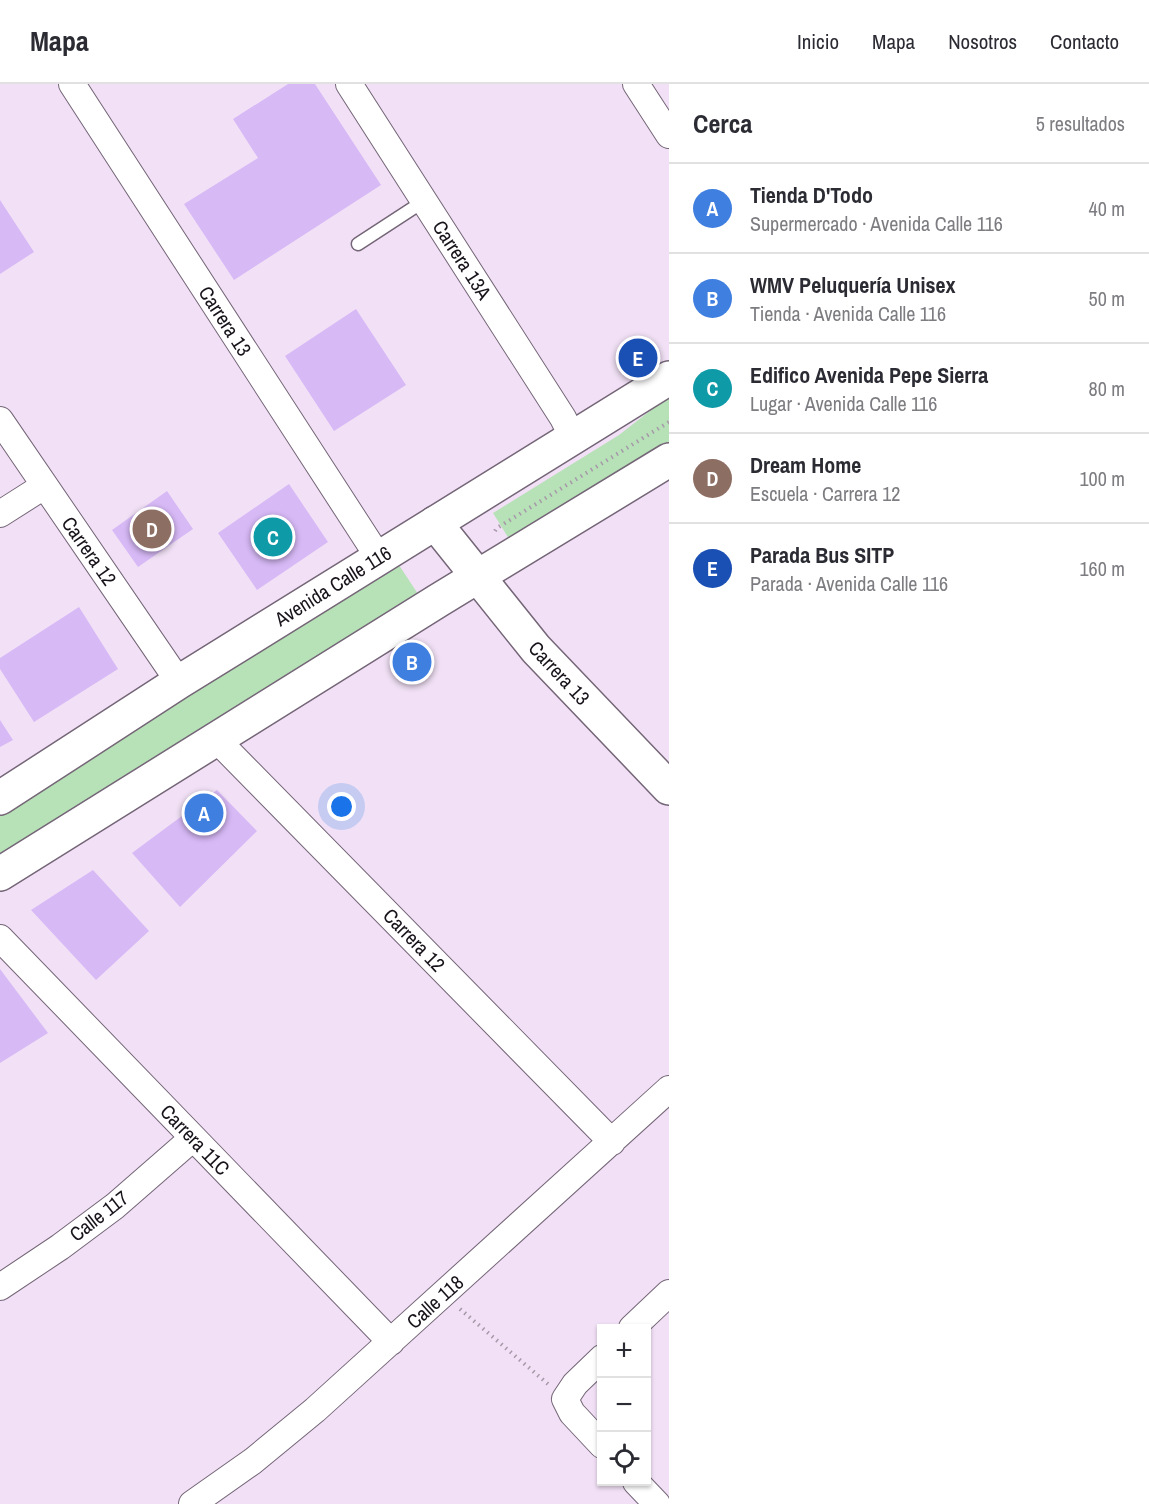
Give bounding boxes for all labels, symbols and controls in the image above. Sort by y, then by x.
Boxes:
text: Mapa [30,22,89,60]
text: Inicio [797,27,839,56]
text: Mapa [872,27,915,56]
text: Nosotros [948,27,1017,56]
text: Contacto [1050,27,1119,56]
text: Cerca [693,106,752,141]
text: 5 resultados [1036,110,1125,137]
text: Tienda D'Todo [750,180,873,210]
text: A [707,195,718,222]
text: 40 m [1089,195,1125,222]
text: Supermercado · Avenida Calle 116 [750,210,1003,237]
street label: Carrera 13A [427,215,498,305]
text: WMV Peluquería Unisex [750,270,956,300]
street label: Carrera 13 [193,281,258,361]
text: B [707,285,718,312]
text: 50 m [1089,285,1125,312]
text: Tienda · Avenida Calle 116 [750,300,946,327]
pin: E [618,336,658,380]
text: Edifico Avenida Pepe Sierra [750,360,988,390]
text: C [707,375,718,402]
text: 80 m [1089,375,1125,402]
text: Lugar · Avenida Calle 116 [750,390,937,417]
text: Dream Home [750,450,861,480]
text: D [707,465,718,492]
text: 100 m [1079,465,1125,492]
text: Escuela · Carrera 12 [750,480,900,507]
pin: D [132,506,172,552]
street label: Carrera 12 [56,511,123,591]
pin: C [254,514,292,560]
street label: Avenida Calle 116 [269,539,396,633]
text: Parada Bus SITP [750,540,894,570]
text: E [707,555,718,582]
text: 160 m [1079,555,1125,582]
text: Parada · Avenida Calle 116 [750,570,948,597]
street label: Carrera 13 [523,635,596,711]
pin: B [392,640,432,684]
pin: A [184,790,224,836]
your location [327,792,356,821]
street label: Carrera 12 [377,902,451,977]
street label: Carrera 11C [155,1098,236,1181]
street label: Calle 117 [64,1184,134,1247]
street label: Calle 118 [400,1269,469,1334]
map controls [597,1324,651,1486]
button: + [597,1324,651,1378]
button: − [597,1378,651,1432]
button: locate [597,1432,651,1486]

